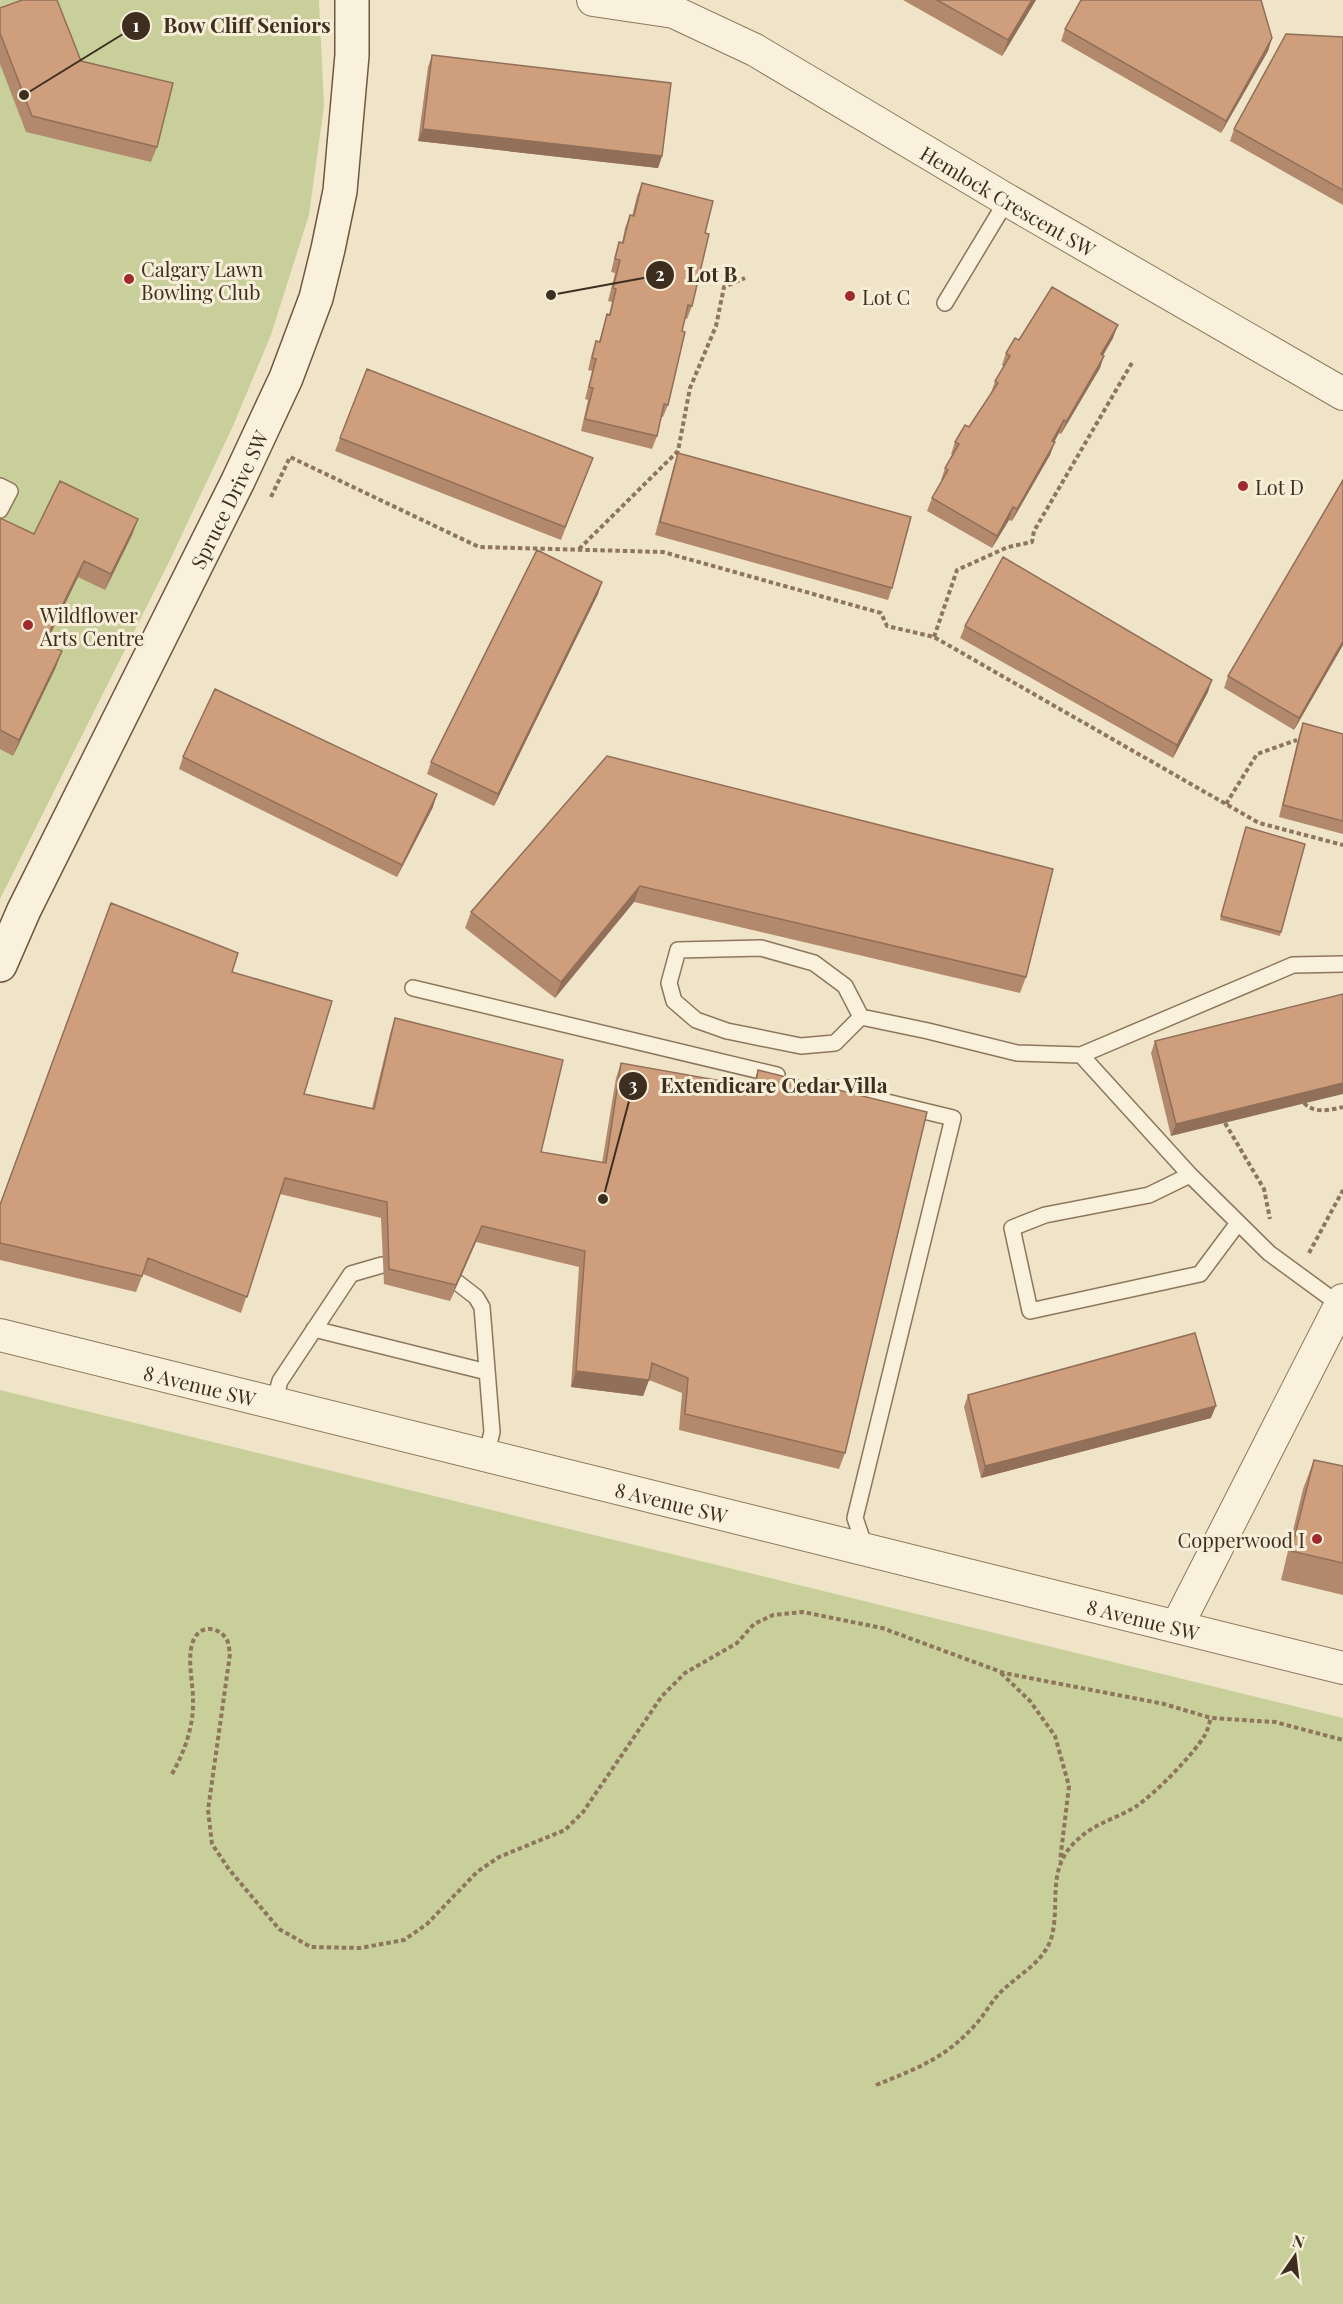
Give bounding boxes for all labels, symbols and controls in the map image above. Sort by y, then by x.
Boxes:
callout: Bow Cliff Seniors [121,6,343,45]
text: Bow Cliff Seniors [163,10,331,38]
text: 1 [133,13,140,37]
street label: Hemlock Crescent SW [916,138,1102,262]
place label: Calgary Lawn Bowling Club [141,255,263,305]
callout: Lot B [645,255,750,294]
text: Lot B [687,259,737,287]
text: 2 [655,262,665,286]
marker: Calgary Lawn Bowling Club [122,272,136,286]
place label: Lot C [862,283,910,310]
marker: Lot C [843,289,857,303]
street label: Spruce Drive SW [183,425,274,573]
place label: Lot D [1255,473,1304,500]
marker: Lot D [1236,479,1250,493]
place label: Wildflower Arts Centre [39,601,144,651]
marker: Wildflower Arts Centre [21,618,35,632]
callout: Extendicare Cedar Villa [618,1067,900,1106]
text: Extendicare Cedar Villa [660,1070,888,1098]
text: 3 [629,1073,638,1097]
street label: 8 Avenue SW [141,1358,260,1412]
street label: 8 Avenue SW [613,1475,731,1529]
place label: Copperwood I [1178,1526,1305,1553]
marker: Copperwood I [1310,1532,1324,1546]
street label: 8 Avenue SW [1084,1592,1203,1646]
north arrow [1265,2226,1325,2286]
text: N [1291,2229,1307,2253]

